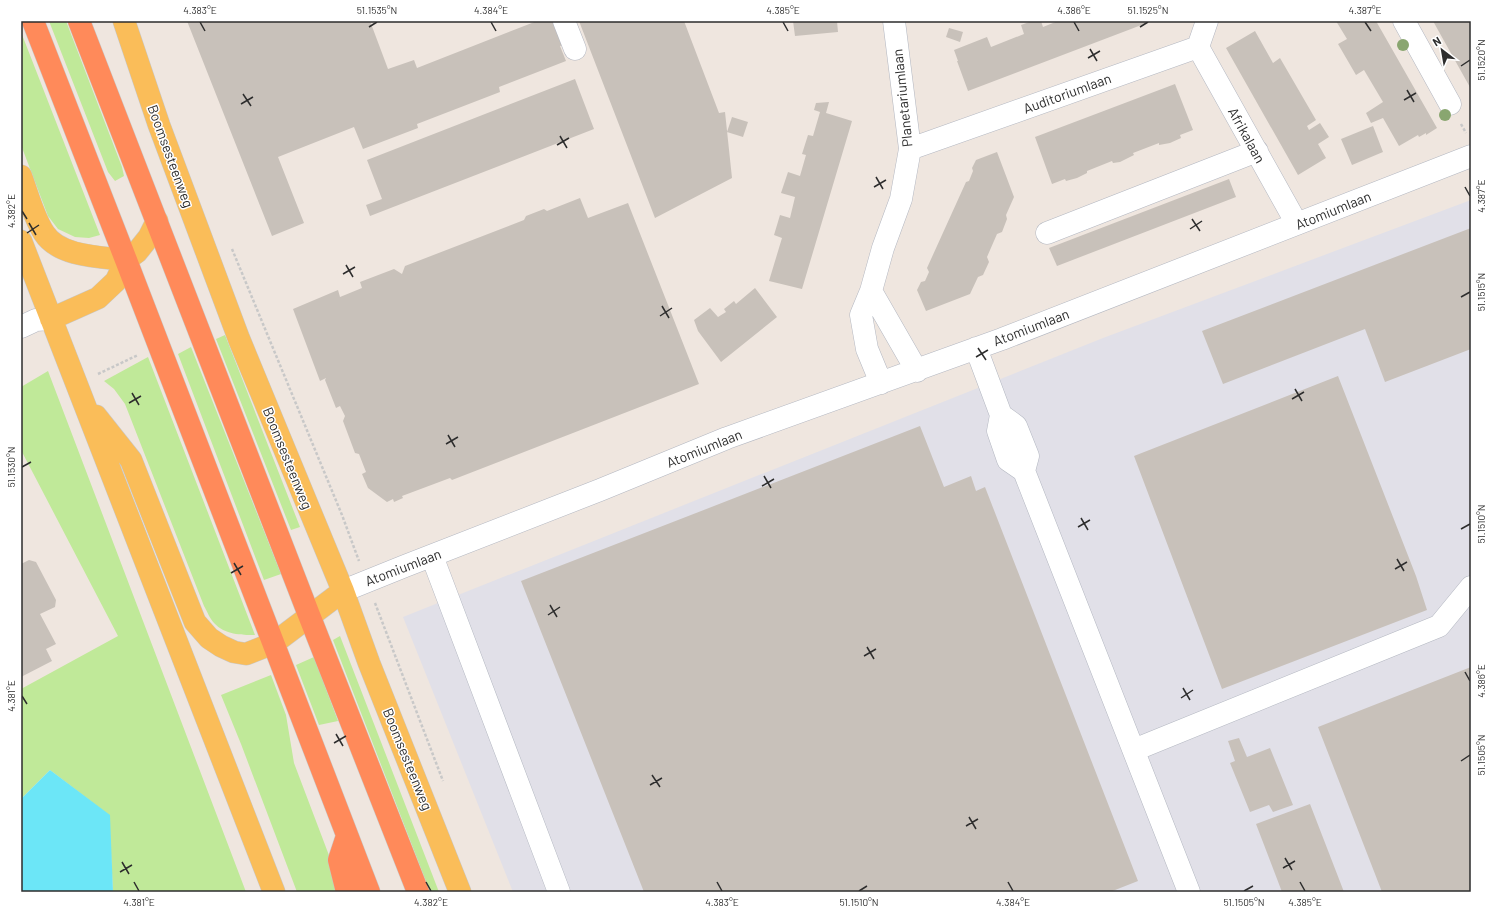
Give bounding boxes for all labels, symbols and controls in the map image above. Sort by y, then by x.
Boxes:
text: 4.383°E [183,4,217,16]
text: 51.1535°N [357,4,397,16]
text: 4.384°E [474,4,508,16]
text: 4.385°E [766,4,800,16]
text: 4.386°E [1057,4,1091,16]
text: 51.1525°N [1128,4,1168,16]
text: 4.387°E [1348,4,1382,16]
north arrow [1422,30,1462,70]
text: N [1430,34,1443,48]
text: 51.1520°N [1475,39,1487,81]
street label: Planetariumlaan [888,48,916,148]
street label: Auditoriumlaan [1021,69,1113,117]
street label: Boomsesteenweg [144,102,198,210]
street label: Afrikalaan [1225,104,1269,166]
text: 4.387°E [1475,179,1487,213]
street label: Atomiumlaan [1293,187,1373,233]
text: 4.382°E [5,194,17,228]
text: 51.1515°N [1475,273,1487,311]
street label: Atomiumlaan [991,305,1071,349]
street label: Boomsesteenweg [260,405,316,511]
street label: Atomiumlaan [664,425,744,471]
text: 51.1530°N [5,446,17,488]
text: 51.1510°N [1475,504,1487,544]
street label: Atomiumlaan [363,545,443,589]
text: 4.386°E [1475,664,1487,698]
text: 4.381°E [5,680,17,712]
street label: Boomsesteenweg [380,706,436,812]
text: 51.1505°N [1475,734,1487,776]
text: 4.381°E [123,896,155,908]
text: 4.382°E [414,896,448,908]
text: 4.383°E [705,896,739,908]
text: 51.1510°N [839,896,879,908]
text: 4.384°E [996,896,1030,908]
text: 51.1505°N [1223,896,1265,908]
text: 4.385°E [1288,896,1322,908]

